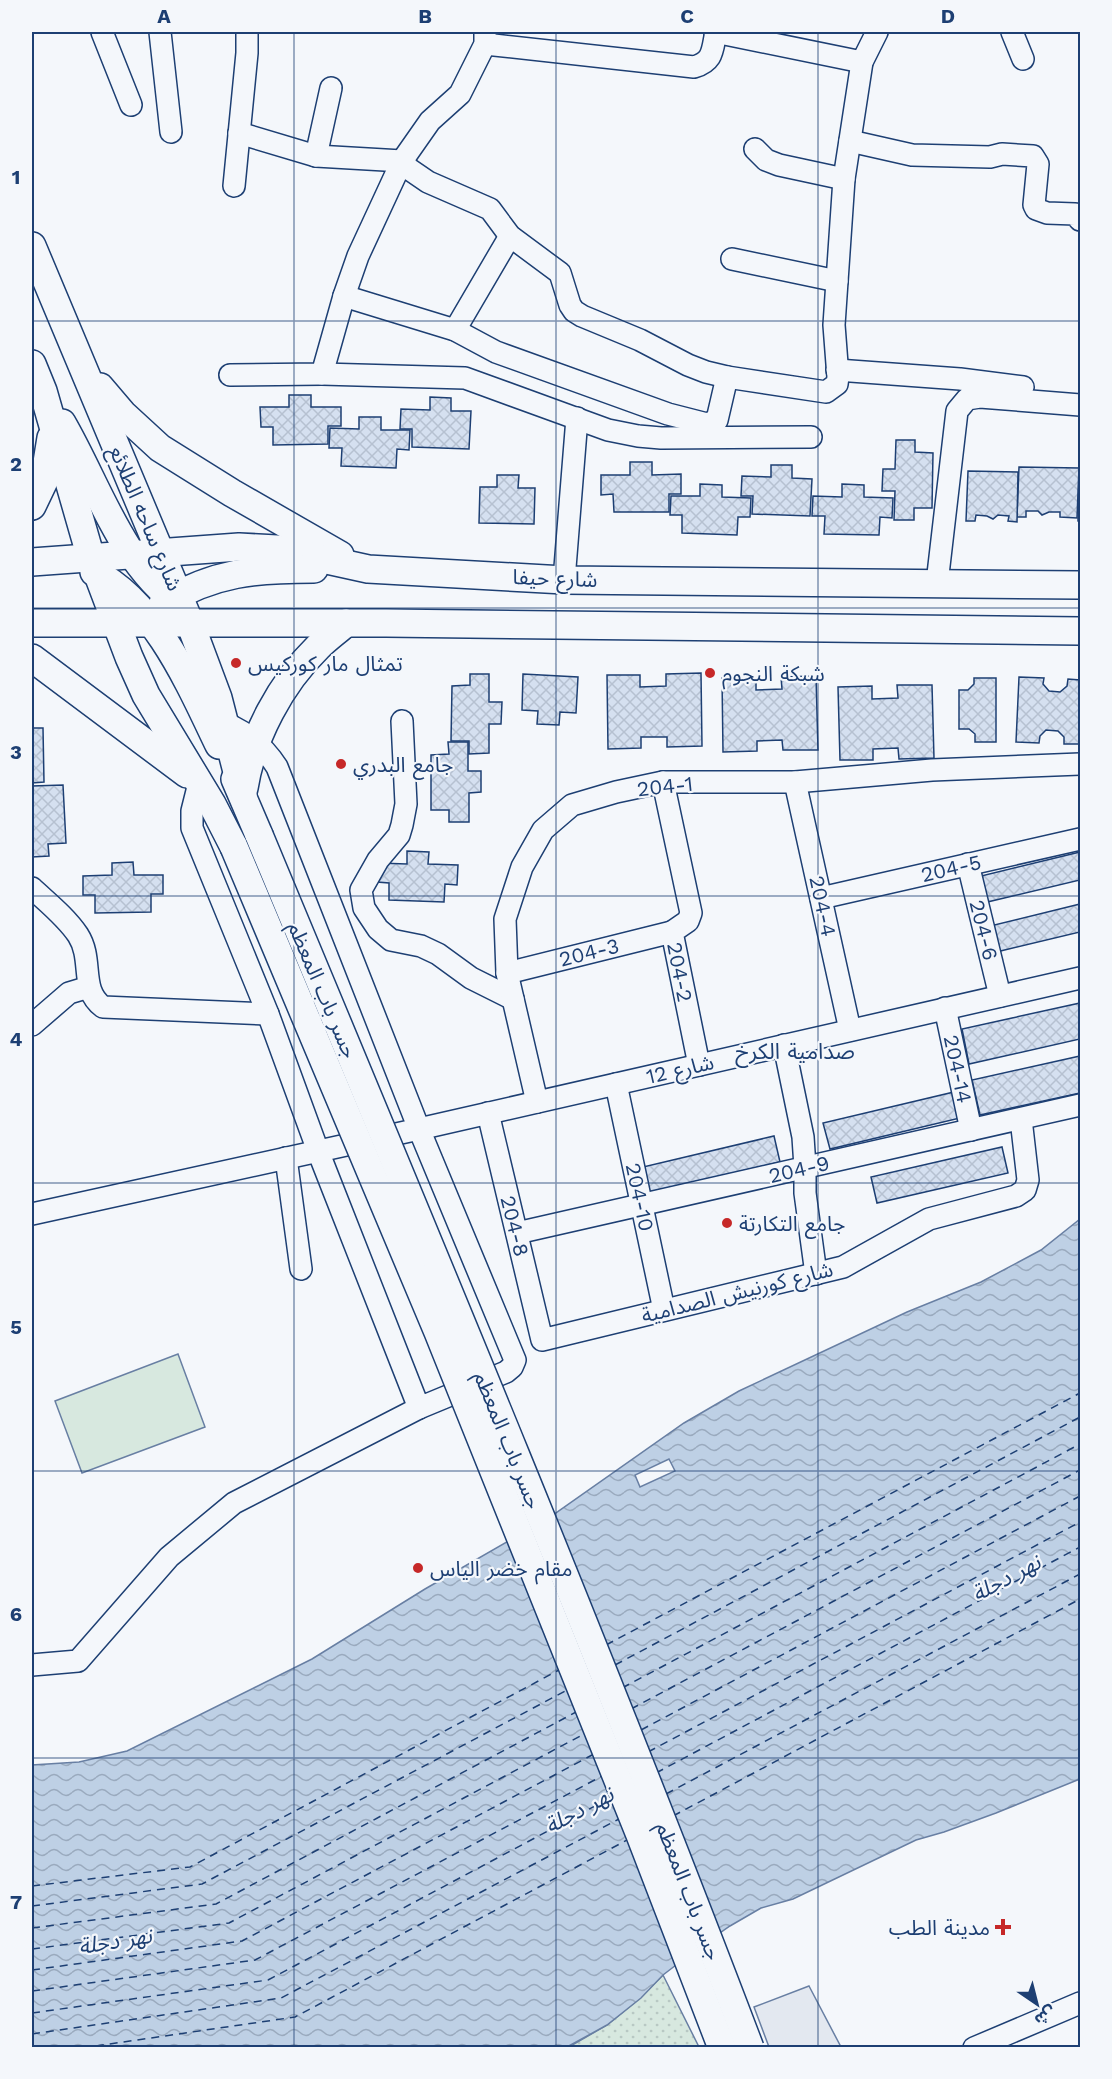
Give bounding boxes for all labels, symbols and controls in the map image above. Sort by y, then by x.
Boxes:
text: A [157,4,171,28]
text: B [418,4,432,28]
text: C [680,4,694,28]
text: D [941,4,955,28]
text: 1 [12,165,20,189]
street label: شارع ساحه الطلائع [101,442,188,595]
text: 2 [10,452,22,476]
street label: شارع حيفا [512,564,598,595]
place label: تمثال مار كوركيس [248,651,403,676]
marker: تمثال مار كوركيس [229,656,243,670]
place label: شبكة النجوم [722,661,825,690]
marker: شبكة النجوم [703,666,717,680]
text: 3 [10,740,22,764]
place label: جامع البدري [353,752,453,780]
marker: جامع البدري [334,757,348,771]
street label: 204-1 [636,771,694,801]
street label: 204-5 [918,849,984,887]
street label: 204-4 [804,873,842,939]
street label: 204-6 [964,897,1004,963]
street label: جسر باب المعظم [280,918,363,1063]
street label: 204-3 [556,933,622,971]
street label: 204-2 [662,940,698,1004]
text: 4 [10,1027,23,1051]
street label: 204-14 [939,1033,977,1105]
district label: صدامية الكرخ [735,1039,855,1068]
street label: شارع 12 [644,1049,717,1092]
street label: 204-9 [766,1150,832,1188]
street label: 204-10 [621,1161,659,1233]
street label: 204-8 [495,1193,535,1259]
place label: جامع التكارتة [739,1211,845,1239]
marker: جامع التكارتة [720,1216,734,1230]
street label: شارع كورنيش الصدامية [639,1256,836,1331]
text: 5 [10,1315,22,1339]
street label: جسر باب المعظم [466,1368,547,1513]
water label: نهر دجلة [967,1549,1047,1607]
place label: مقام خضر الياس [430,1556,572,1585]
marker: مقام خضر الياس [411,1561,425,1575]
text: 6 [10,1602,22,1626]
water label: نهر دجلة [540,1781,620,1839]
street label: جسر باب المعظم [648,1819,727,1965]
text: 7 [10,1890,22,1914]
place label: مدينة الطب [889,1915,990,1940]
marker: مدينة الطب [994,1918,1012,1936]
water label: نهر دجلة [77,1923,156,1960]
north arrow [1007,1974,1067,2034]
text: ش [1031,2002,1060,2030]

